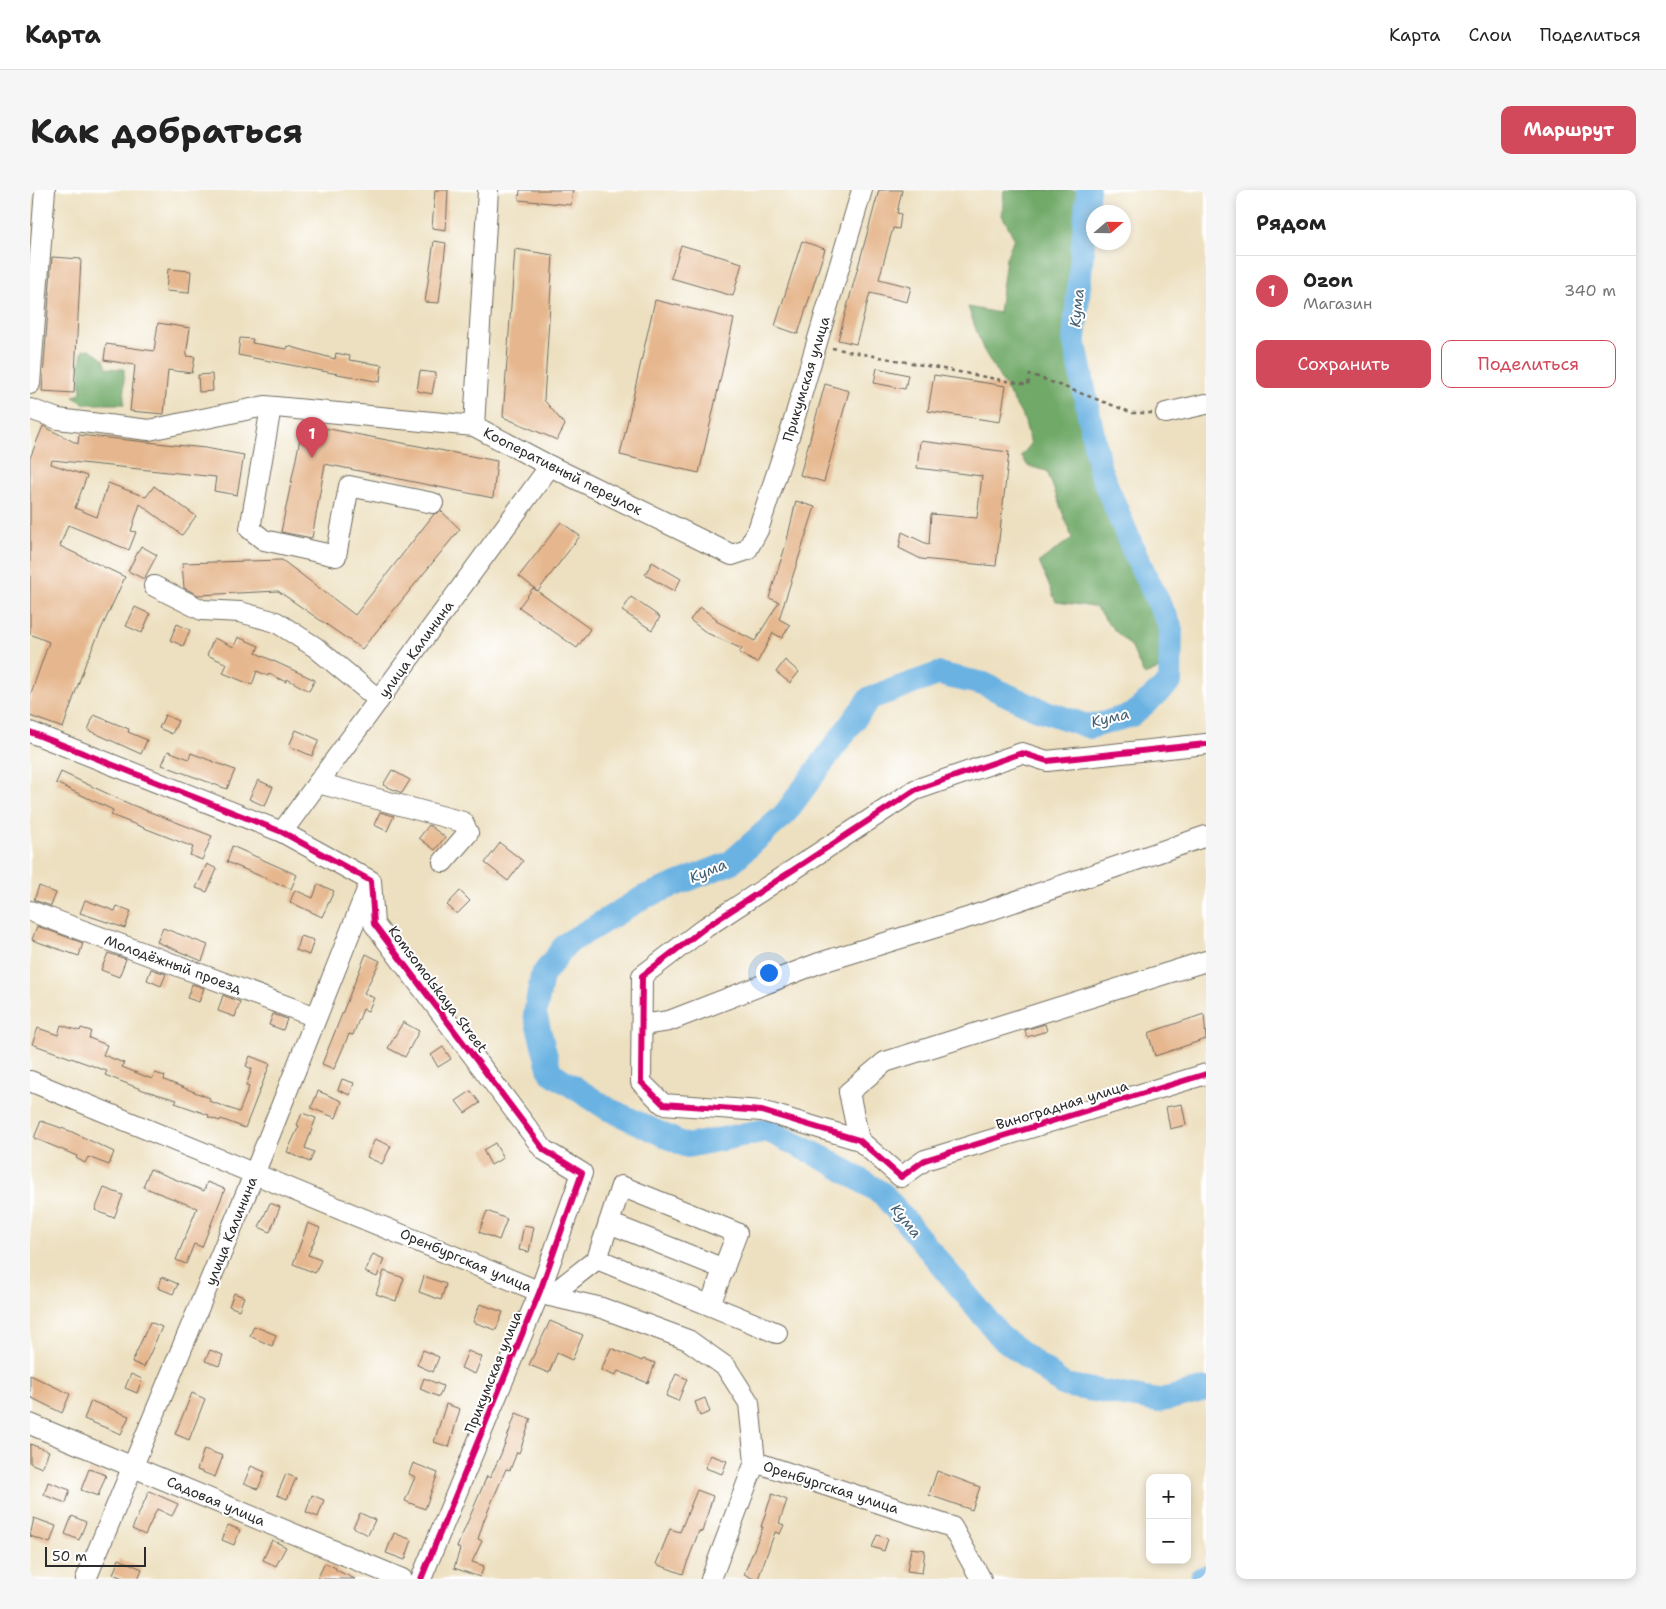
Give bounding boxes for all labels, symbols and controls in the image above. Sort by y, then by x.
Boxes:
text: Карта [25,19,101,51]
text: Карта [1389,23,1440,47]
text: Слои [1468,23,1512,47]
text: Поделиться [1540,23,1641,47]
button: Маршрут [1501,106,1636,154]
text: Как добраться [30,107,303,154]
north arrow [1086,205,1131,250]
text: Рядом [1256,209,1326,237]
text: Ozon [1303,268,1353,293]
text: 1 [1268,280,1276,301]
text: 340 m [1564,280,1616,301]
water label: Кума [1065,288,1089,328]
text: Магазин [1303,293,1372,314]
street label: Прикумская улица [778,314,834,444]
button: Сохранить [1256,340,1431,388]
button: Поделиться [1441,340,1616,388]
pin: 1 [296,417,328,458]
street label: Кооперативный переулок [480,423,646,519]
street label: улица Калинина [375,597,457,701]
water label: Кума [1089,704,1131,732]
water label: Кума [686,854,730,888]
street label: Komsomolskaya Street [384,922,492,1056]
street label: Молодёжный проезд [102,931,244,997]
your location [756,960,782,986]
street label: Виноградная улица [994,1076,1131,1134]
street label: улица Калинина [201,1174,261,1288]
water label: Кума [886,1200,926,1242]
street label: Оренбургская улица [397,1224,535,1296]
street label: Прикумская улица [460,1308,526,1436]
street label: Оренбургская улица [761,1457,901,1518]
street label: Садовая улица [164,1472,268,1530]
map controls [1146,1474,1191,1564]
button: + [1146,1474,1191,1519]
button: − [1146,1519,1191,1564]
scale bar [45,1544,146,1567]
text: 50 m [52,1547,87,1565]

